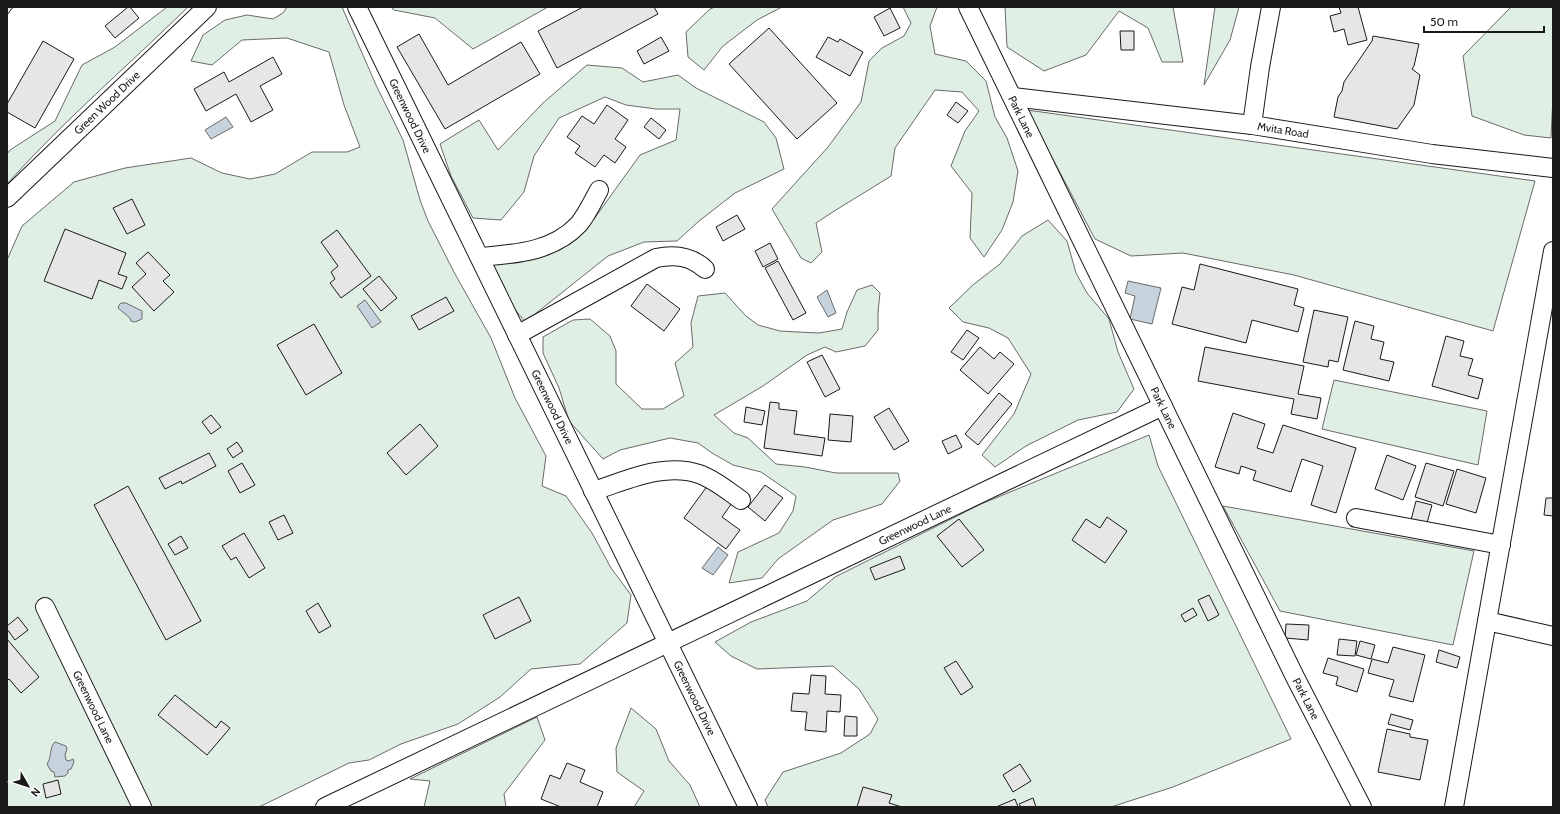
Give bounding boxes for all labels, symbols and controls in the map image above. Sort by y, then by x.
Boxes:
scale bar [1424,8,1544,34]
text: 50 m [1430,14,1458,29]
street label: Green Wood Drive [71,68,143,137]
street label: Greenwood Drive [386,76,434,156]
street label: Park Lane [1005,93,1038,140]
street label: Mvita Road [1256,119,1310,141]
street label: Greenwood Drive [528,367,577,447]
street label: Park Lane [1147,385,1180,431]
street label: Greenwood Lane [876,501,954,548]
street label: Greenwood Drive [671,658,719,738]
street label: Greenwood Lane [70,668,117,746]
street label: Park Lane [1290,676,1323,722]
north arrow [8,766,48,806]
text: N [28,785,44,800]

